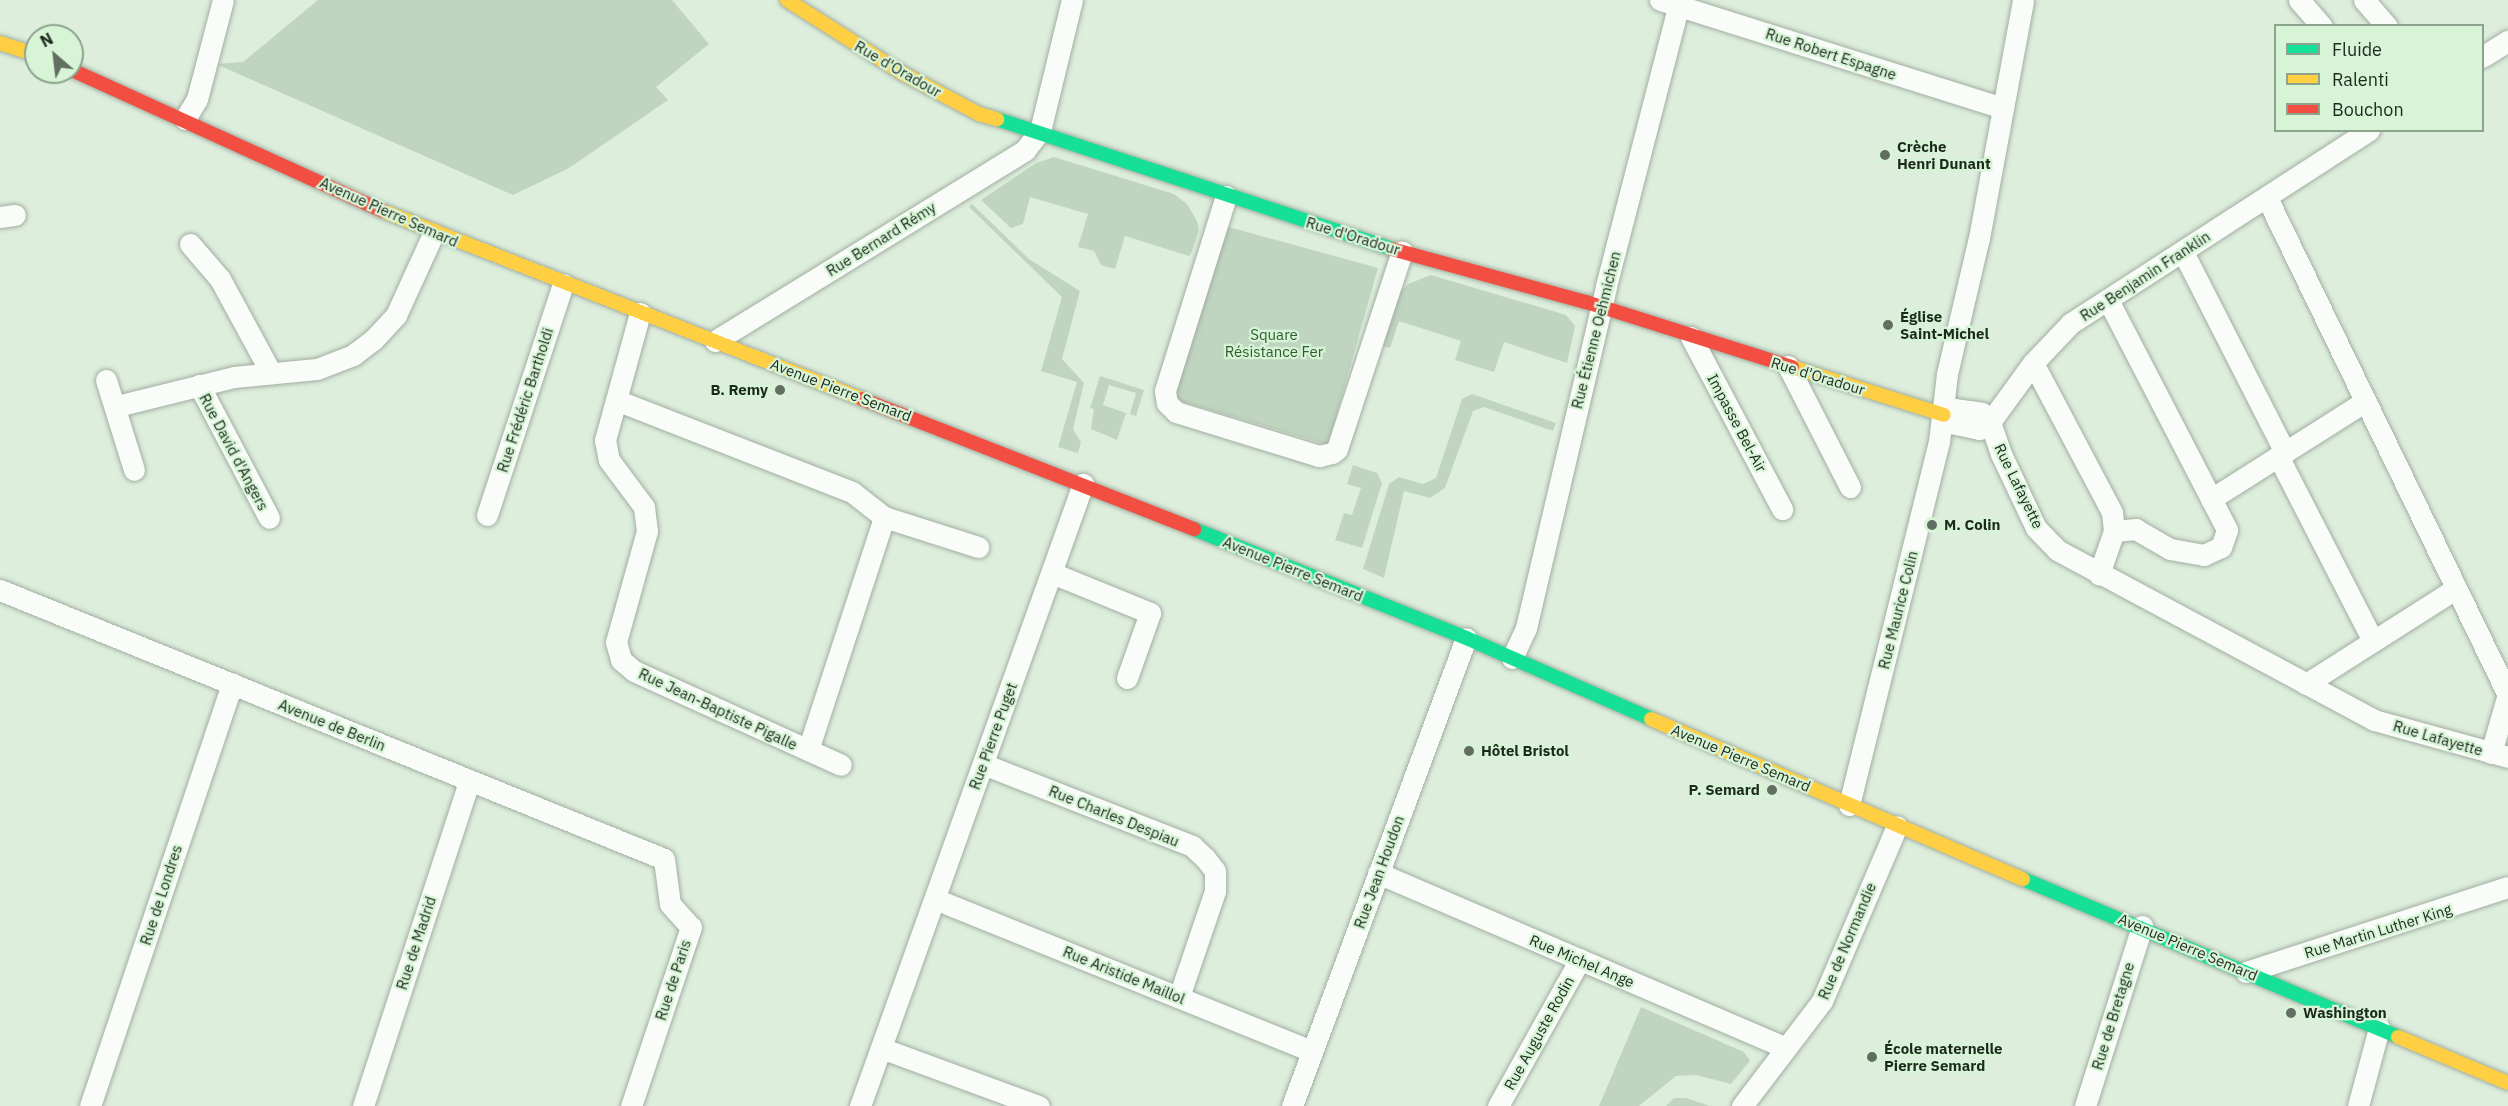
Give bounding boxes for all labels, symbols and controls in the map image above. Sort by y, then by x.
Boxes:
north arrow [24,24,84,84]
street label: Rue Robert Espagne [1763,24,1899,84]
legend [2274,24,2484,132]
text: N [37,28,56,51]
street label: Rue d'Oradour [851,37,945,101]
text: Fluide [2332,38,2382,61]
text: Ralenti [2332,68,2389,91]
text: Bouchon [2332,98,2404,121]
place label: Crèche Henri Dunant [1897,137,1991,172]
marker: Crèche Henri Dunant [1878,148,1892,162]
street label: Avenue Pierre Semard [317,173,461,251]
street label: Rue Bernard Rémy [823,198,939,280]
street label: Rue d'Oradour [1304,213,1402,259]
street label: Rue Benjamin Franklin [2077,227,2213,325]
street label: Rue Étienne Oehmichen [1568,249,1624,411]
place label: Église Saint-Michel [1900,307,1989,342]
marker: Église Saint-Michel [1881,318,1895,332]
street label: Rue Frédéric Bartholdi [493,325,557,475]
park label: Square Résistance Fer [1225,325,1323,360]
street label: Rue d'Oradour [1769,353,1867,399]
street label: Avenue Pierre Semard [768,355,914,425]
street label: Impasse Bel-Air [1704,371,1770,475]
place label: B. Remy [710,381,768,399]
marker: B. Remy [773,383,787,397]
street label: Rue David d'Angers [196,390,272,514]
street label: Rue Lafayette [1991,441,2047,531]
place label: M. Colin [1944,516,2000,534]
marker: M. Colin [1925,518,1939,532]
street label: Avenue Pierre Semard [1220,533,1366,605]
street label: Rue Maurice Colin [1875,549,1921,671]
street label: Rue Jean-Baptiste Pigalle [636,664,800,754]
street label: Rue Pierre Puget [965,680,1021,792]
street label: Avenue de Berlin [276,695,388,755]
street label: Rue Lafayette [2391,717,2485,759]
street label: Avenue Pierre Semard [1669,720,1813,796]
place label: Hôtel Bristol [1481,742,1569,760]
marker: Hôtel Bristol [1462,744,1476,758]
place label: P. Semard [1689,781,1760,799]
street label: Rue Charles Despiau [1046,782,1182,850]
marker: P. Semard [1765,783,1779,797]
street label: Rue Jean Houdon [1350,813,1408,931]
street label: Rue de Londres [136,843,186,947]
street label: Rue de Normandie [1814,880,1880,1002]
street label: Rue de Madrid [392,894,440,992]
street label: Rue Martin Luther King [2302,900,2454,962]
street label: Avenue Pierre Semard [2116,909,2260,985]
street label: Rue Michel Ange [1527,931,1637,991]
street label: Rue de Paris [651,937,695,1023]
street label: Rue Aristide Maillol [1060,942,1188,1008]
street label: Rue de Bretagne [2088,960,2138,1072]
street label: Rue Auguste Rodin [1500,973,1578,1093]
place label: Washington [2303,1004,2387,1022]
marker: Washington [2284,1006,2298,1020]
place label: École maternelle Pierre Semard [1884,1039,2002,1074]
marker: École maternelle Pierre Semard [1865,1050,1879,1064]

